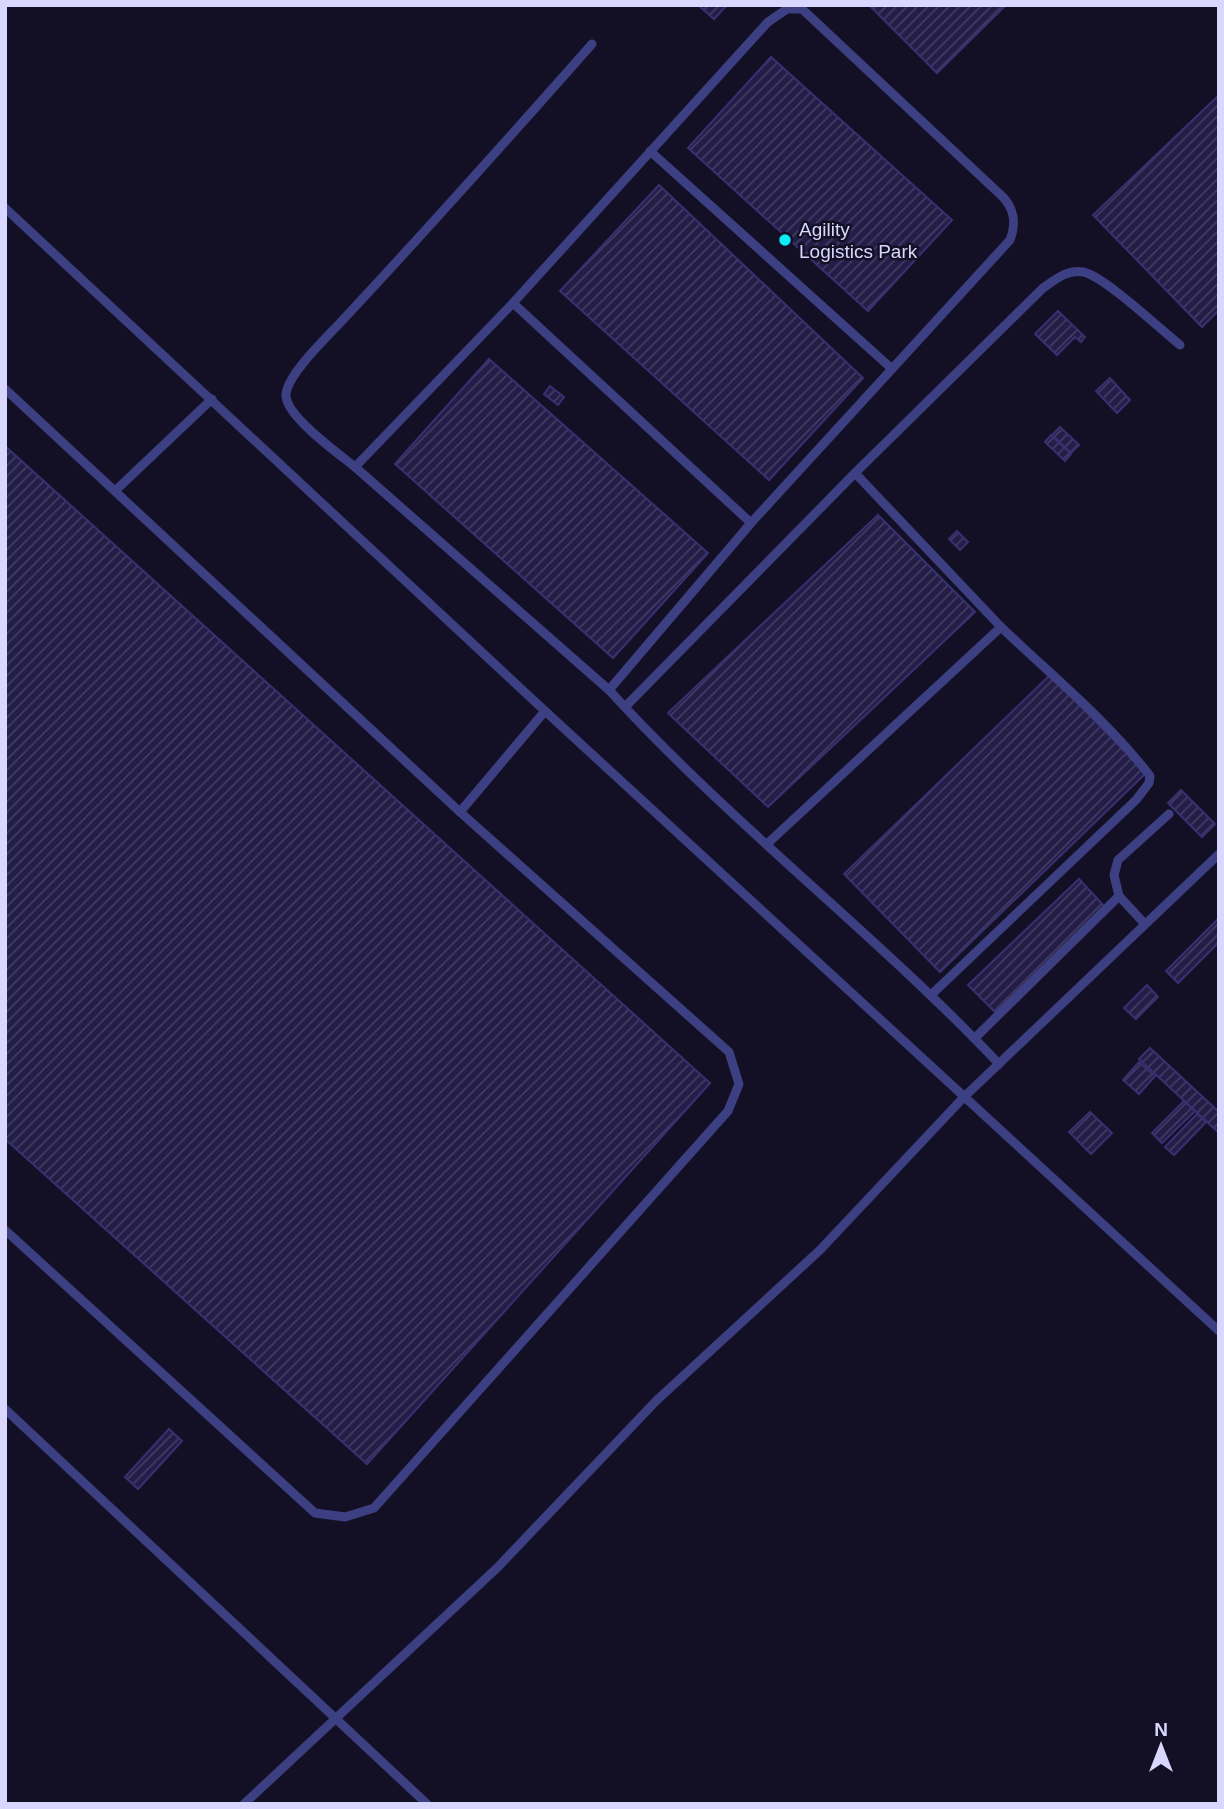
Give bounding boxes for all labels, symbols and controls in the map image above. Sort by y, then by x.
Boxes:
place label: Agility Logistics Park [799,219,918,262]
marker: Agility Logistics Park [777,232,793,248]
north arrow [1126,1711,1196,1781]
text: N [1154,1719,1168,1740]

